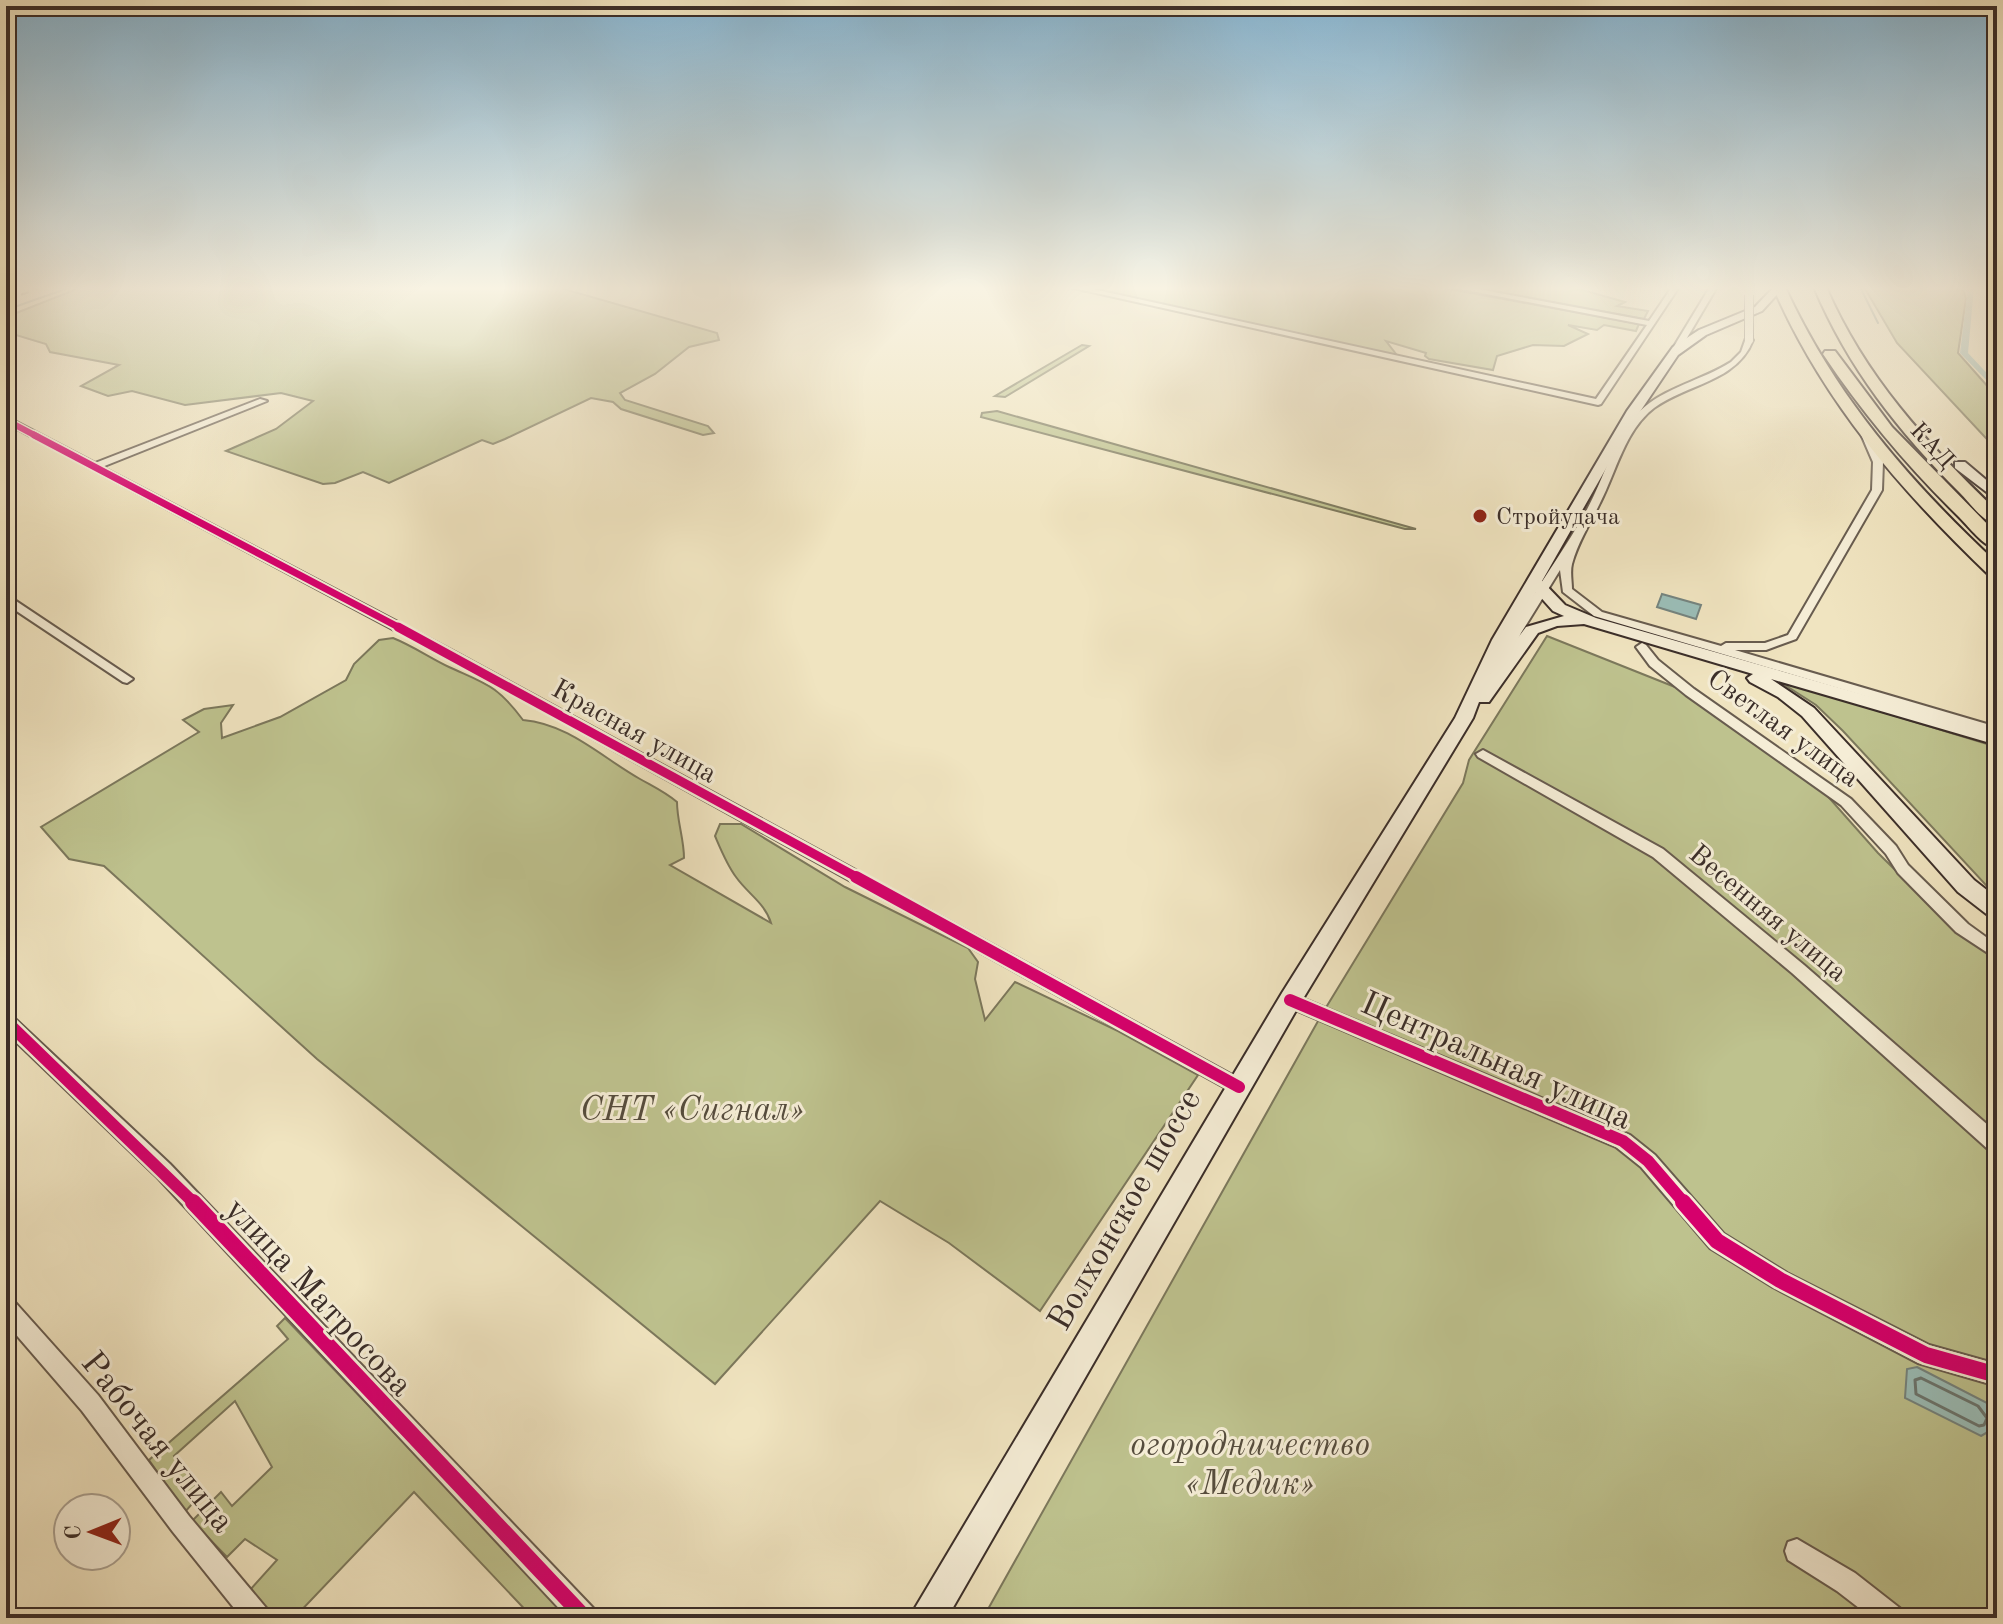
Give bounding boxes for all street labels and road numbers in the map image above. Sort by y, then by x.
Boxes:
street label: КАД [1905,419,1958,474]
street label: Светлая улица [1701,665,1863,794]
street label: Красная улица [546,676,721,790]
street label: Весенняя улица [1683,840,1851,988]
street label: Центральная улица [1355,987,1637,1137]
street label: Волхонское шоссе [1043,1084,1208,1337]
street label: улица Матросова [218,1192,418,1404]
street label: Рабочая улица [74,1346,240,1540]

